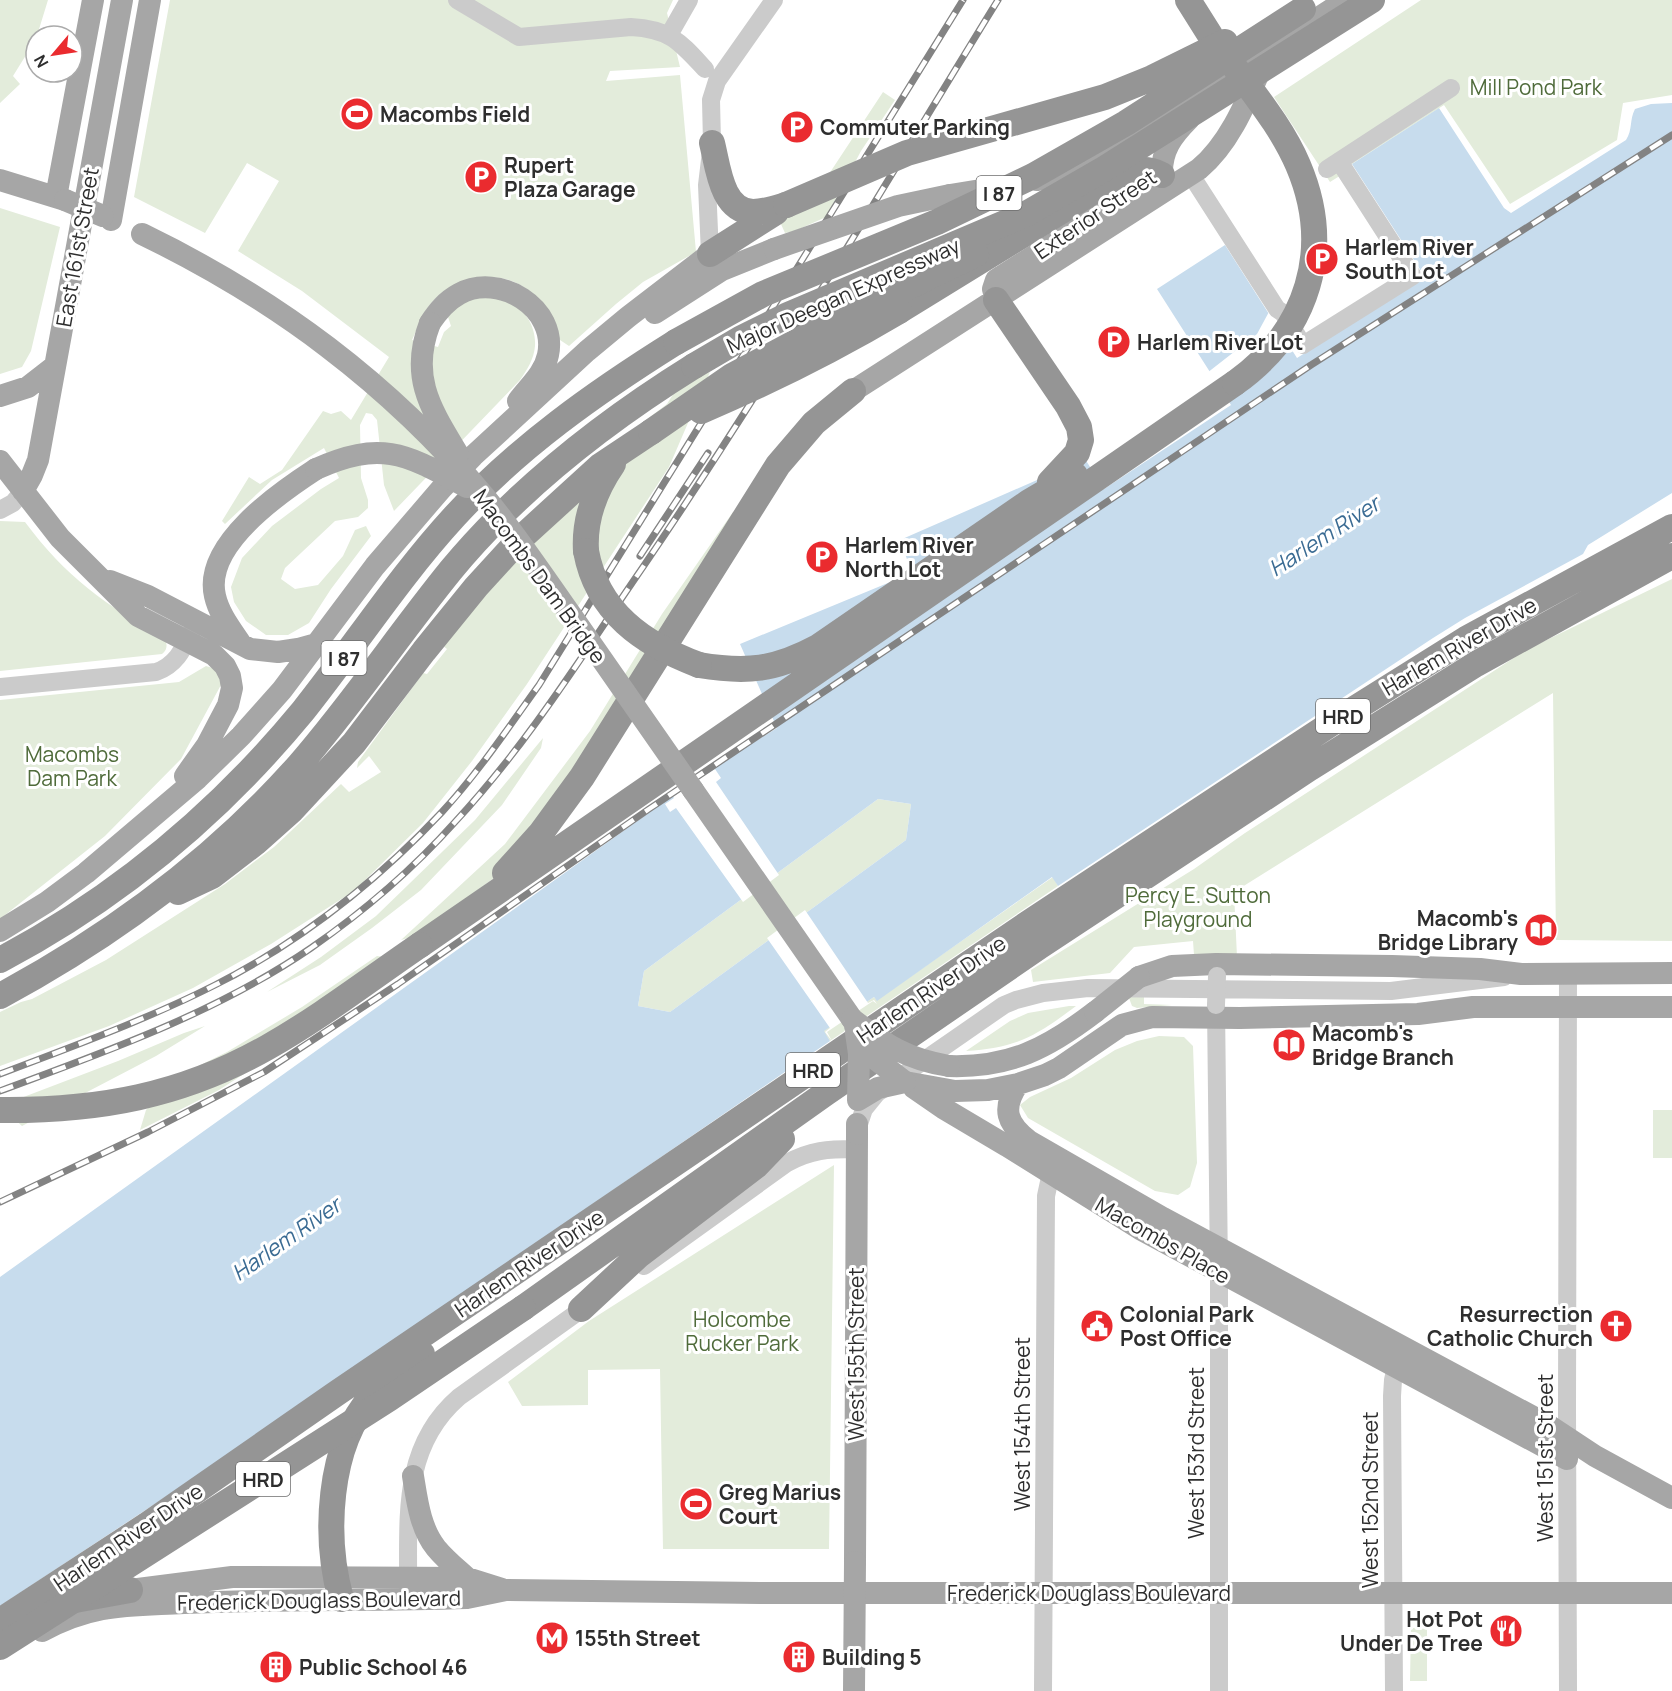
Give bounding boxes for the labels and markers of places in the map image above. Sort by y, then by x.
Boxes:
sports icon: Macombs Field [339,96,375,132]
place label: Macombs Field [380,100,530,128]
parking icon: Commuter Parking [779,109,815,145]
place label: Commuter Parking [820,113,1010,141]
place label: Rupert Plaza Garage [504,151,636,203]
parking icon: Rupert Plaza Garage [463,159,499,195]
place label: Harlem River South Lot [1345,233,1474,285]
parking icon: Harlem River South Lot [1304,241,1340,277]
parking icon: Harlem River Lot [1096,324,1132,360]
place label: Harlem River Lot [1137,328,1303,356]
place label: Harlem River North Lot [845,531,974,583]
parking icon: Harlem River North Lot [804,539,840,575]
place label: Macomb's Bridge Library [1378,904,1518,956]
library icon: Macomb's Bridge Library [1523,912,1559,948]
place label: Macomb's Bridge Branch [1312,1019,1454,1071]
library icon: Macomb's Bridge Branch [1271,1027,1307,1063]
place label: Colonial Park Post Office [1120,1300,1254,1352]
place label: Resurrection Catholic Church [1427,1300,1593,1352]
public building icon: Colonial Park Post Office [1079,1308,1115,1344]
church icon: Resurrection Catholic Church [1598,1308,1634,1344]
place label: Greg Marius Court [719,1478,841,1530]
sports icon: Greg Marius Court [678,1486,714,1522]
place label: Hot Pot Under De Tree [1340,1605,1483,1657]
restaurant icon: Hot Pot Under De Tree [1488,1613,1524,1649]
metro station icon: 155th Street [534,1620,570,1656]
place label: 155th Street [575,1624,701,1652]
building icon: Building 5 [781,1639,817,1675]
place label: Building 5 [822,1643,922,1671]
building icon: Public School 46 [258,1649,294,1685]
place label: Public School 46 [299,1653,467,1681]

